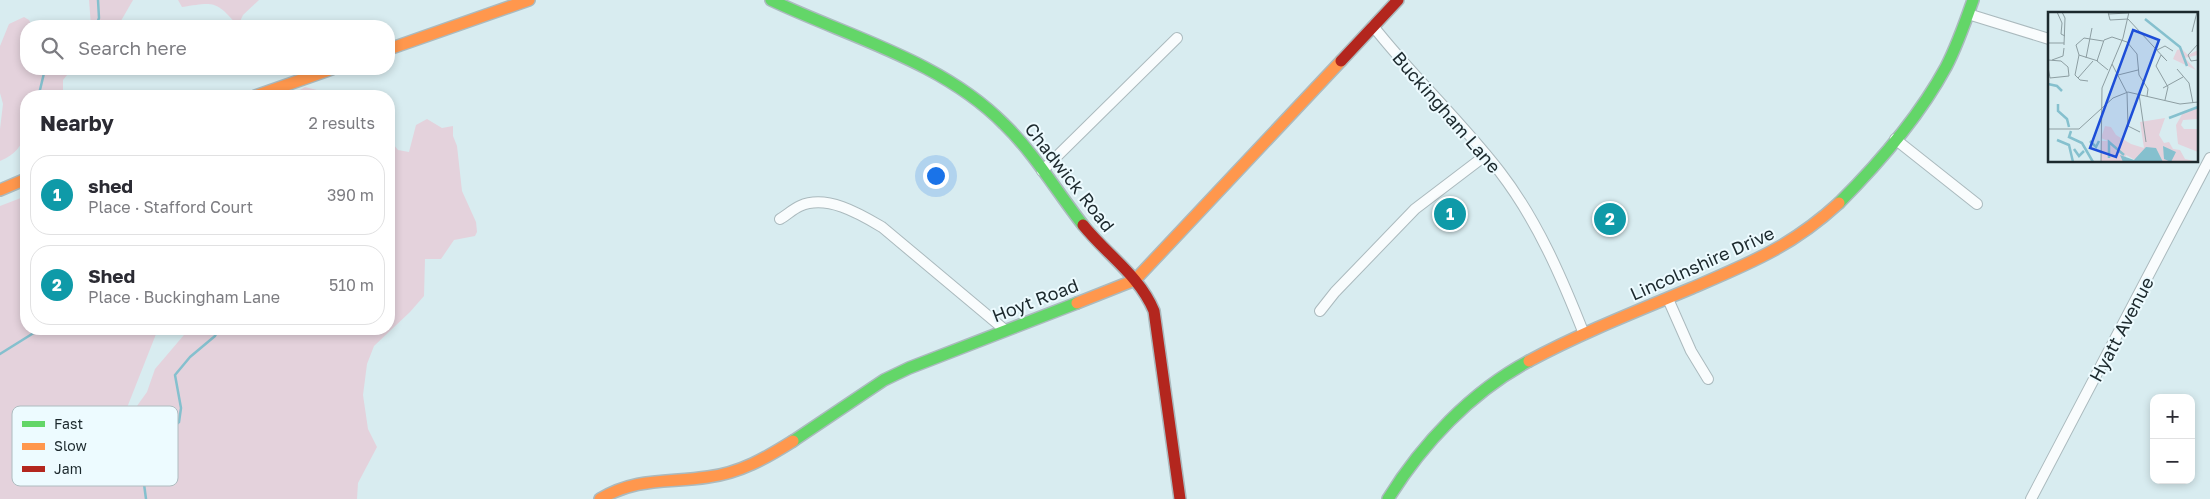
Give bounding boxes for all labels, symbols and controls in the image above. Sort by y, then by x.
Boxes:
inset map [2048,12,2198,162]
search box [20,20,395,75]
icon: search [38,34,66,62]
text: Search here [78,36,187,59]
street label: Buckingham Lane [1388,47,1506,177]
text: Nearby [40,110,114,136]
text: 2 results [309,113,375,133]
street label: Chadwick Road [1021,118,1119,236]
your location [923,163,949,189]
text: shed [88,174,133,197]
text: 1 [53,185,61,205]
text: 390 m [327,185,374,205]
pin: 1 [1434,195,1466,233]
text: Place · Stafford Court [88,197,253,217]
pin: 2 [1594,200,1626,238]
street label: Lincolnshire Drive [1627,221,1777,305]
text: Shed [88,264,135,287]
street label: Hyatt Avenue [2084,273,2158,385]
street label: Hoyt Road [989,274,1081,326]
text: 2 [52,275,62,295]
text: 510 m [329,275,374,295]
text: Place · Buckingham Lane [88,287,280,307]
map controls [2150,394,2195,484]
button: + [2150,394,2195,439]
legend [12,406,178,486]
text: Fast [54,415,83,432]
text: Slow [54,437,87,454]
button: − [2150,439,2195,484]
text: Jam [54,460,82,477]

